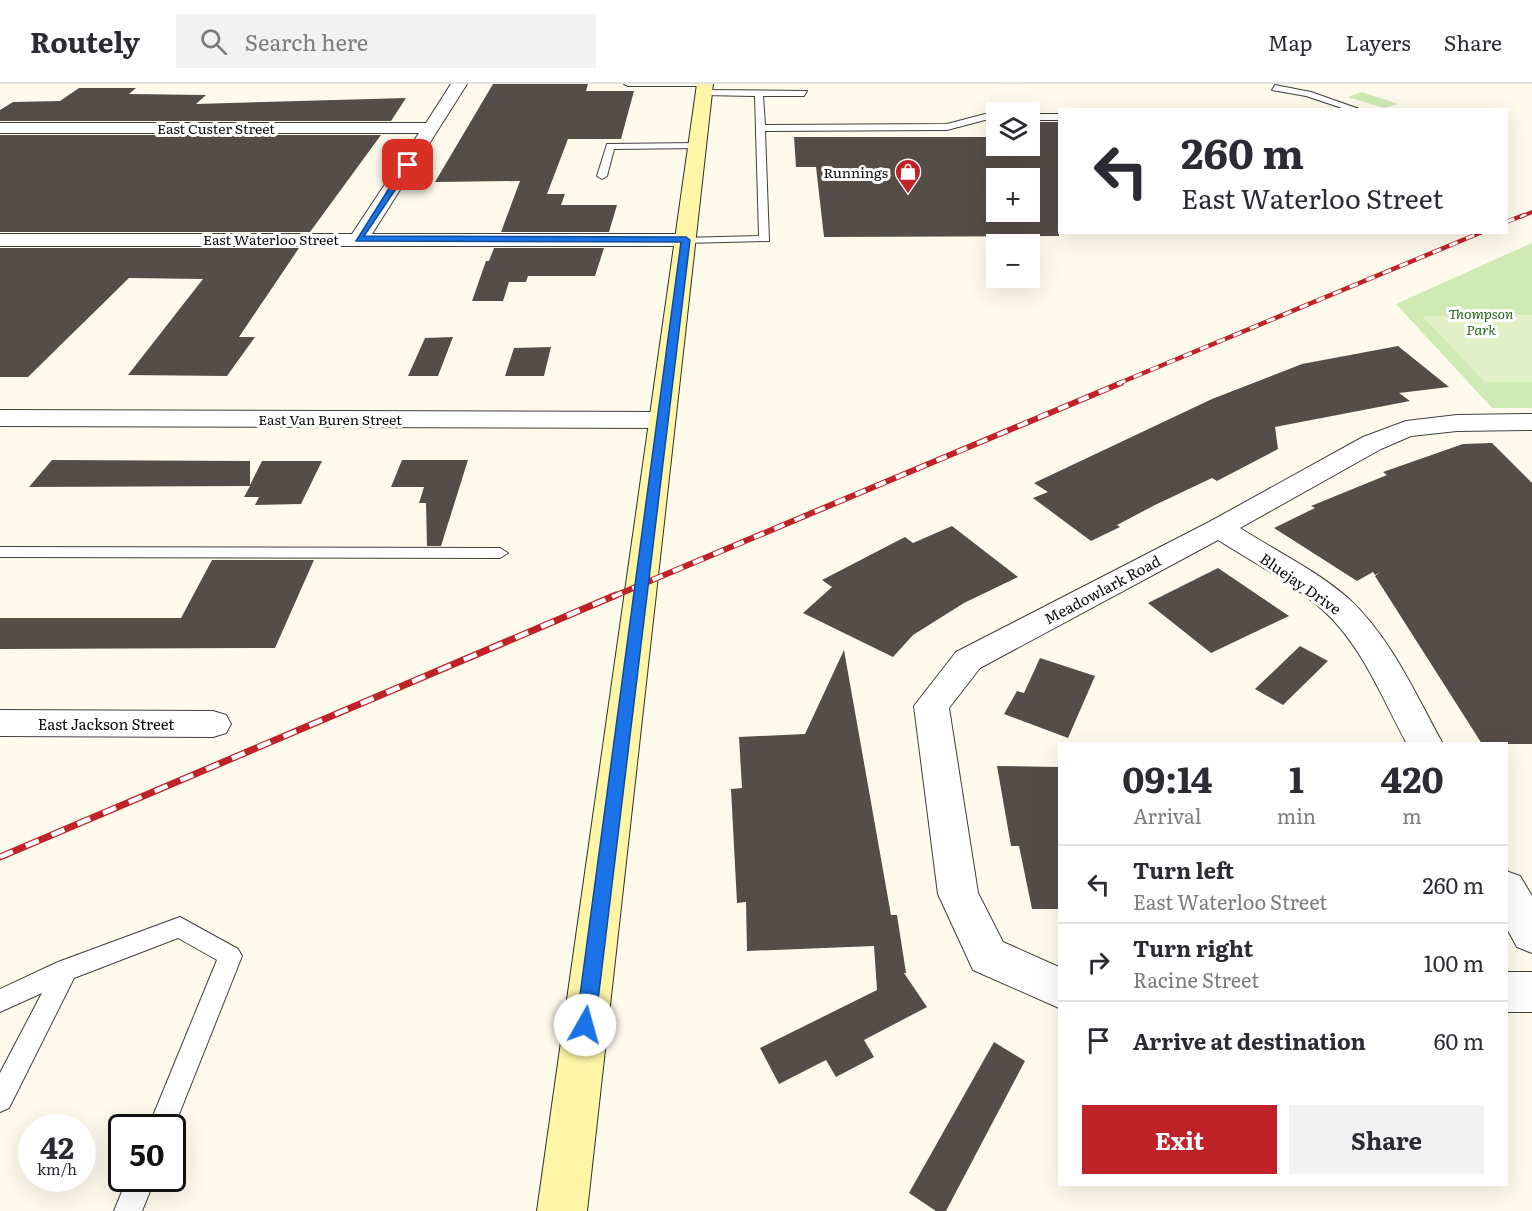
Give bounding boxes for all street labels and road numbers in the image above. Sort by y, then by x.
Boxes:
street label: East Custer Street [157,118,275,138]
street label: East Waterloo Street [203,229,339,249]
street label: East Van Buren Street [258,409,402,429]
street label: Bluejay Drive [1256,546,1347,620]
street label: Meadowlark Road [1040,549,1164,629]
street label: East Jackson Street [38,712,174,735]

